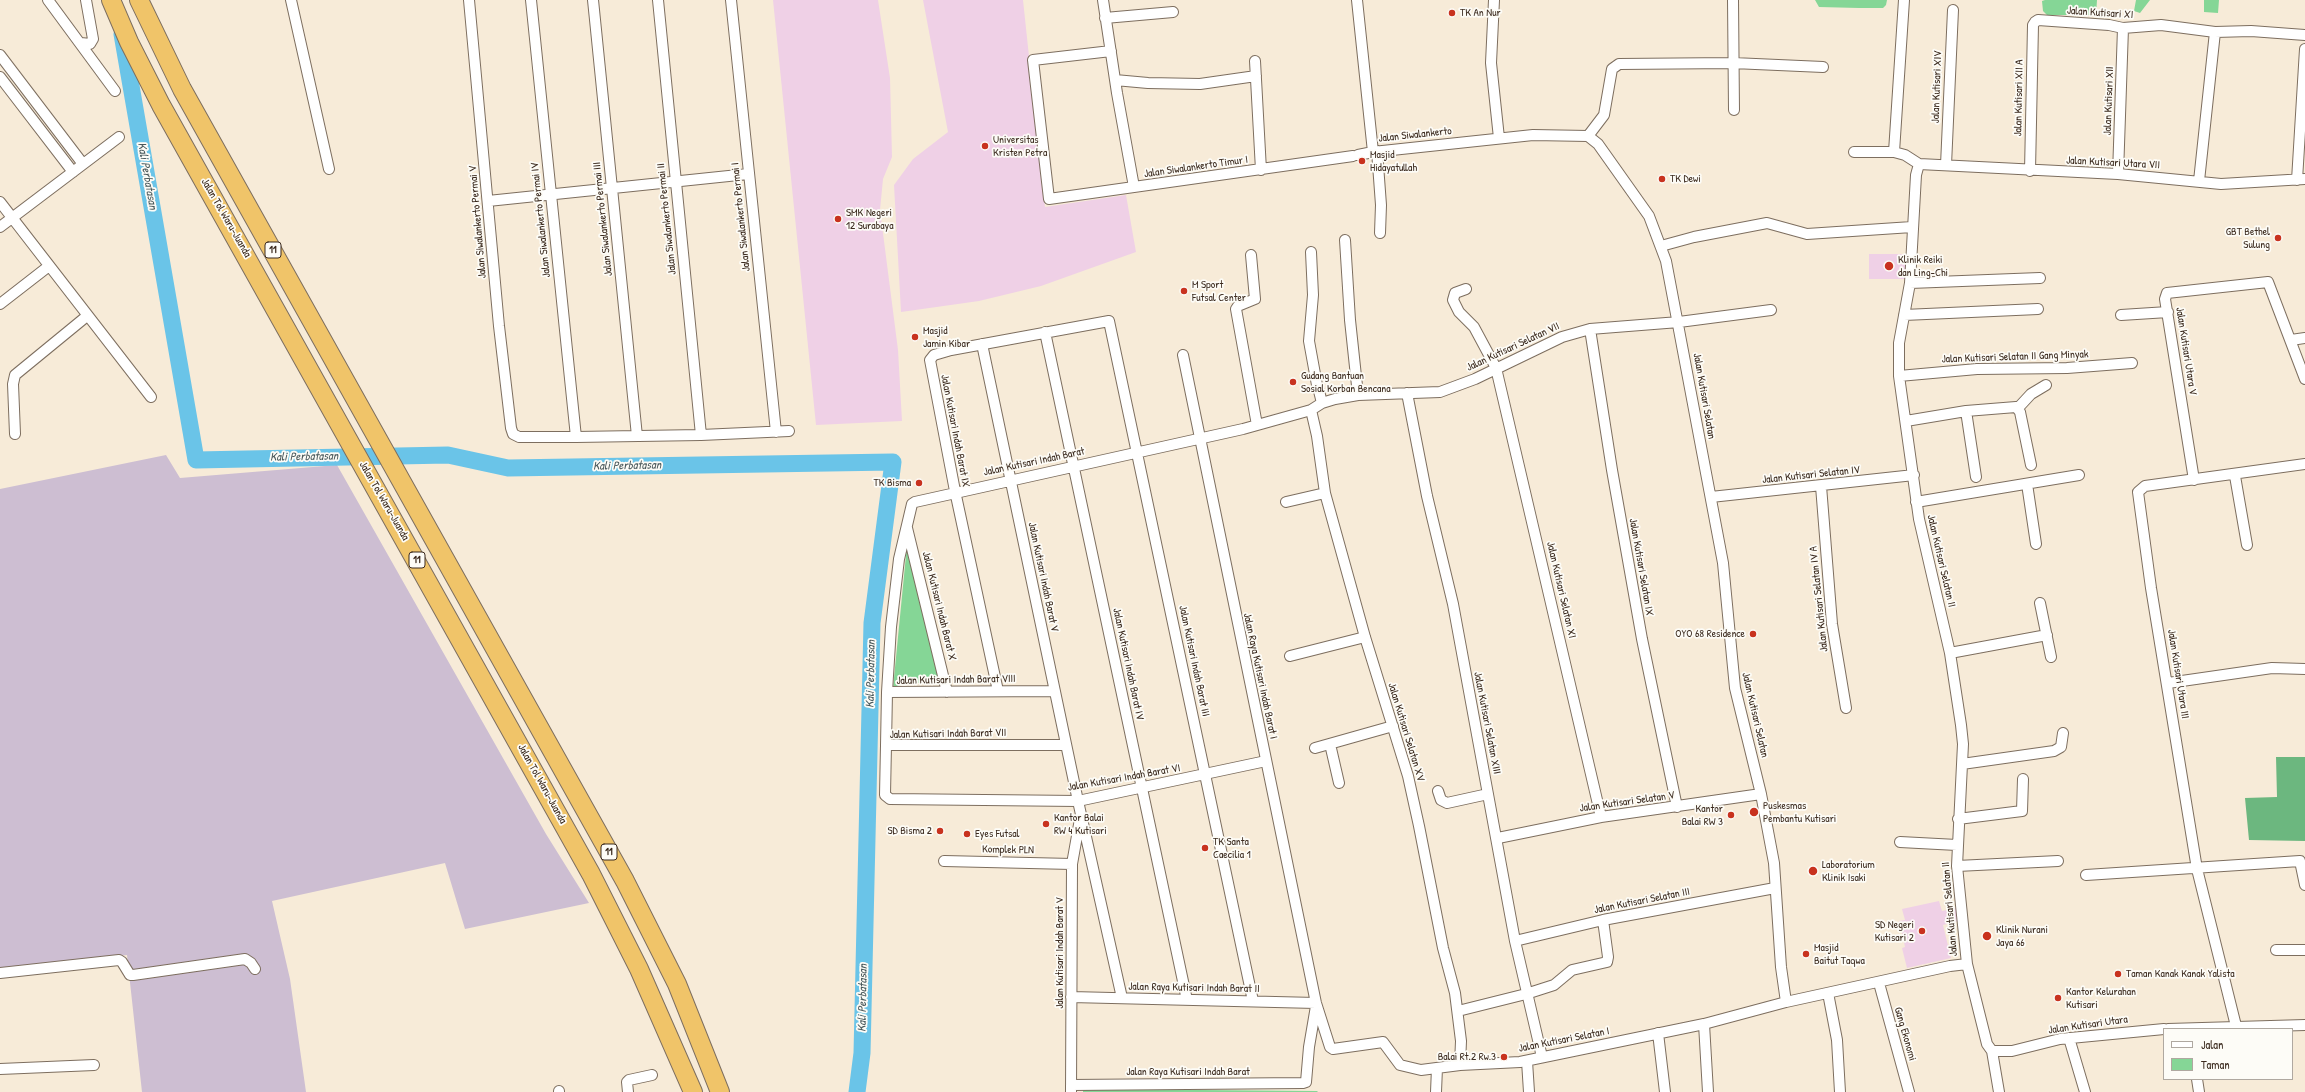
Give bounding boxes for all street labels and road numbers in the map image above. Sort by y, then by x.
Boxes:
street label: Jalan Kutisari XI [2066,4,2134,22]
street label: Jalan Kutisari XIV [1929,50,1945,124]
street label: Jalan Kutisari XII A [2012,59,2026,137]
street label: Jalan Kutisari XII [2101,66,2117,136]
street label: Jalan Siwalankerto [1378,125,1452,145]
street label: Jalan Siwalankerto Timur I [1143,153,1249,181]
street label: Jalan Kutisari Utara VII [2066,154,2160,172]
street label: Jalan Siwalankerto Permai III [590,161,616,277]
street label: Jalan Siwalankerto Permai IV [528,162,554,278]
street label: Jalan Siwalankerto Permai I [729,162,753,272]
street label: Jalan Siwalankerto Permai II [655,163,679,275]
street label: Jalan Siwalankerto Permai V [466,165,490,279]
street label: Jalan Tol Waru–Juanda [198,176,254,260]
road number: 11 [265,242,281,258]
street label: Jalan Kutisari Utara V [2173,306,2199,396]
street label: Jalan Kutisari Selatan VII [1464,320,1562,374]
street label: Jalan Kutisari Selatan II Gang Minyak [1941,348,2089,366]
street label: Jalan Kutisari Selatan [1690,352,1718,440]
street label: Jalan Kutisari Indah Barat IX [938,374,972,488]
street label: Jalan Kutisari Indah Barat [982,445,1086,479]
street label: Jalan Tol Waru–Juanda [356,459,412,543]
street label: Jalan Kutisari Selatan IV [1761,463,1861,487]
street label: Jalan Kutisari Selatan II [1924,513,1958,609]
street label: Jalan Kutisari Selatan IX [1626,517,1656,617]
street label: Jalan Kutisari Indah Barat V [1025,521,1061,633]
street label: Jalan Kutisari Selatan XI [1543,540,1579,640]
street label: Jalan Kutisari Selatan IV A [1807,545,1831,653]
street label: Jalan Kutisari Indah Barat X [919,550,959,662]
road number: 11 [409,552,425,568]
street label: Jalan Kutisari Indah Barat III [1176,604,1212,718]
street label: Jalan Kutisari Indah Barat IV [1110,607,1146,721]
street label: Jalan Raya Kutisari Indah Barat I [1240,612,1280,740]
street label: Jalan Kutisari Utara III [2164,628,2192,720]
street label: Jalan Kutisari Selatan XIII [1471,671,1503,775]
street label: Jalan Kutisari Selatan [1739,671,1771,759]
street label: Jalan Kutisari Indah Barat VIII [896,672,1016,688]
street label: Jalan Kutisari Selatan XV [1385,681,1427,783]
street label: Jalan Kutisari Indah Barat VII [890,726,1006,742]
street label: Jalan Tol Waru–Juanda [515,742,569,826]
street label: Jalan Kutisari Indah Barat VI [1067,762,1181,794]
street label: Jalan Kutisari Selatan V [1579,789,1675,815]
street label: Komplek PLN [982,843,1034,857]
road number: 11 [601,844,617,860]
street label: Jalan Kutisari Selatan II [1939,861,1961,957]
street label: Jalan Kutisari Selatan III [1593,885,1691,917]
street label: Jalan Kutisari Indah Barat V [1053,897,1067,1009]
street label: Jalan Raya Kutisari Indah Barat II [1128,980,1260,996]
street label: Gang Ekonomi [1891,1006,1919,1062]
street label: Jalan Kutisari Utara [2047,1013,2129,1037]
street label: Jalan Kutisari Selatan I [1518,1025,1610,1055]
street label: Jalan Raya Kutisari Indah Barat [1126,1065,1250,1079]

